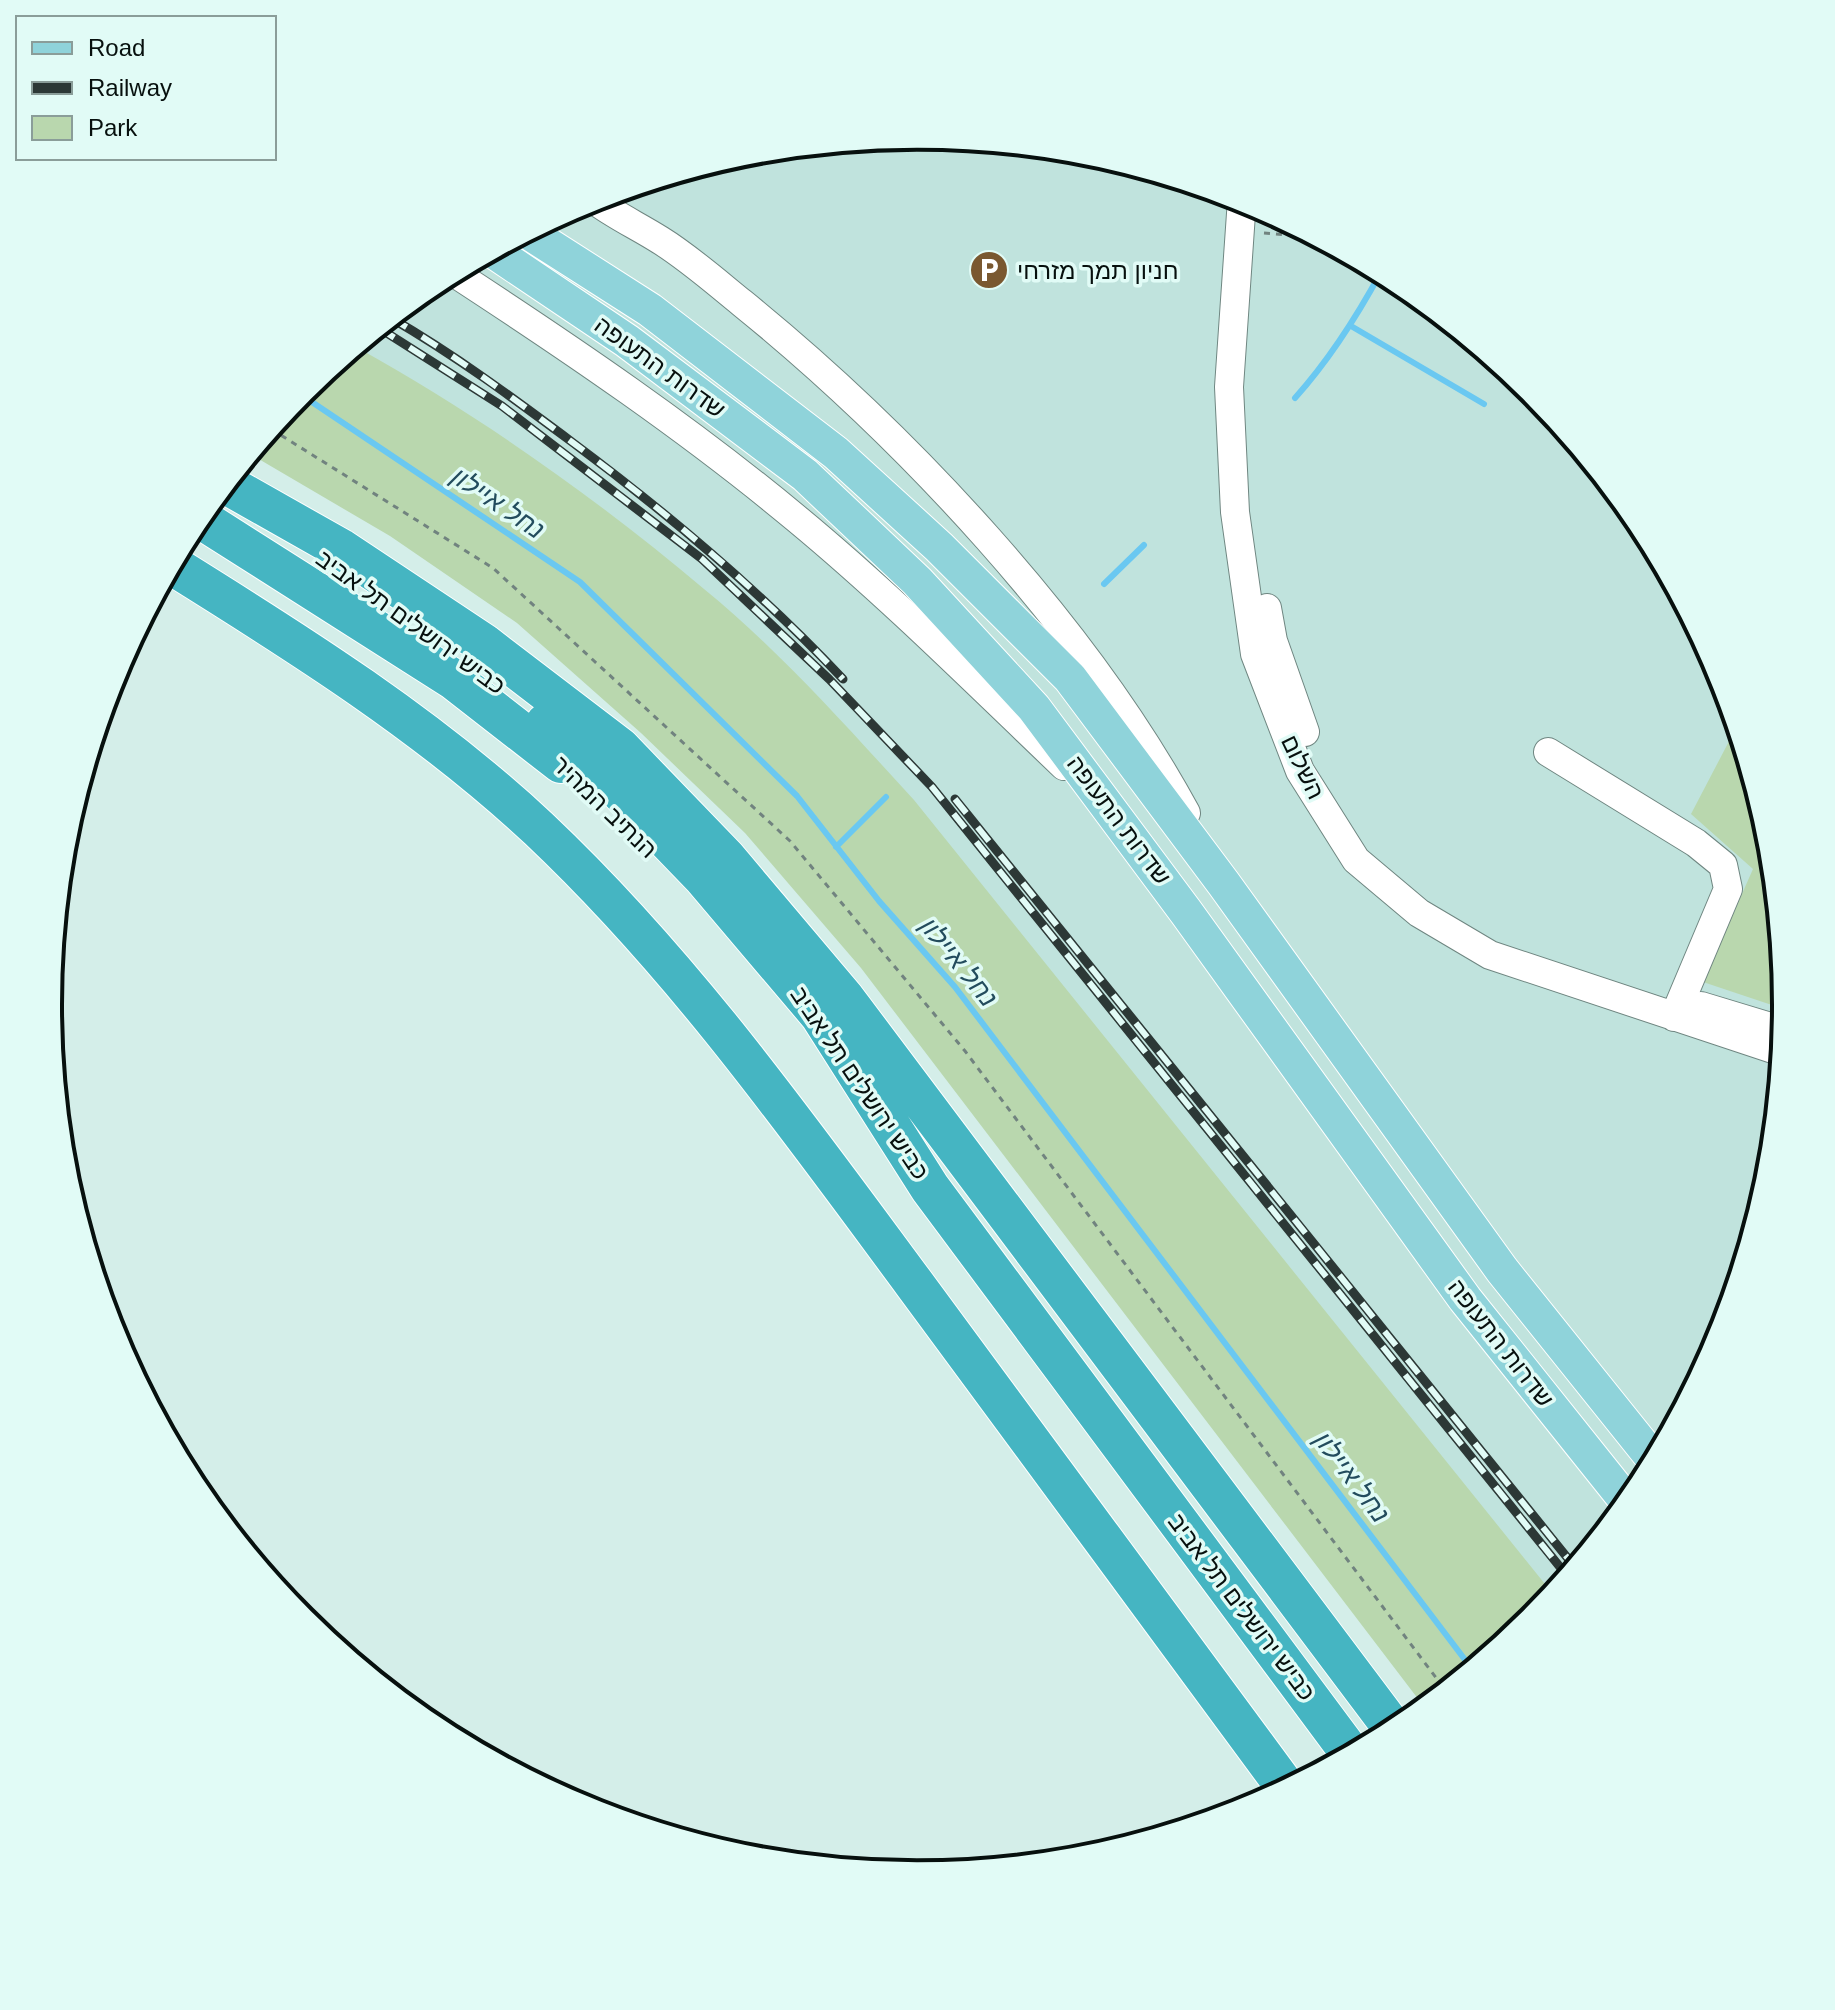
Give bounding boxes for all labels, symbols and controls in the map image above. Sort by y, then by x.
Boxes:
legend [16,16,276,160]
text: Road [88,34,145,61]
text: Railway [88,74,172,101]
text: Park [88,114,138,141]
parking icon: חניון תמך מזרחי [968,249,1010,291]
place label: חניון תמך מזרחי [1017,257,1178,284]
street label: שדרות התעופה [590,311,730,423]
water label: נחל איילון [445,461,550,545]
street label: כביש ירושלים תל אביב [311,544,511,700]
street label: השלום [1276,731,1330,803]
street label: שדרות התעופה [1062,750,1176,890]
street label: הנתיב המהיר [547,751,663,863]
water label: נחל איילון [914,911,1004,1012]
street label: כביש ירושלים תל אביב [785,982,935,1184]
street label: שדרות התעופה [1443,1274,1559,1412]
water label: נחל איילון [1308,1425,1396,1528]
street label: כביש ירושלים תל אביב [1163,1508,1321,1706]

